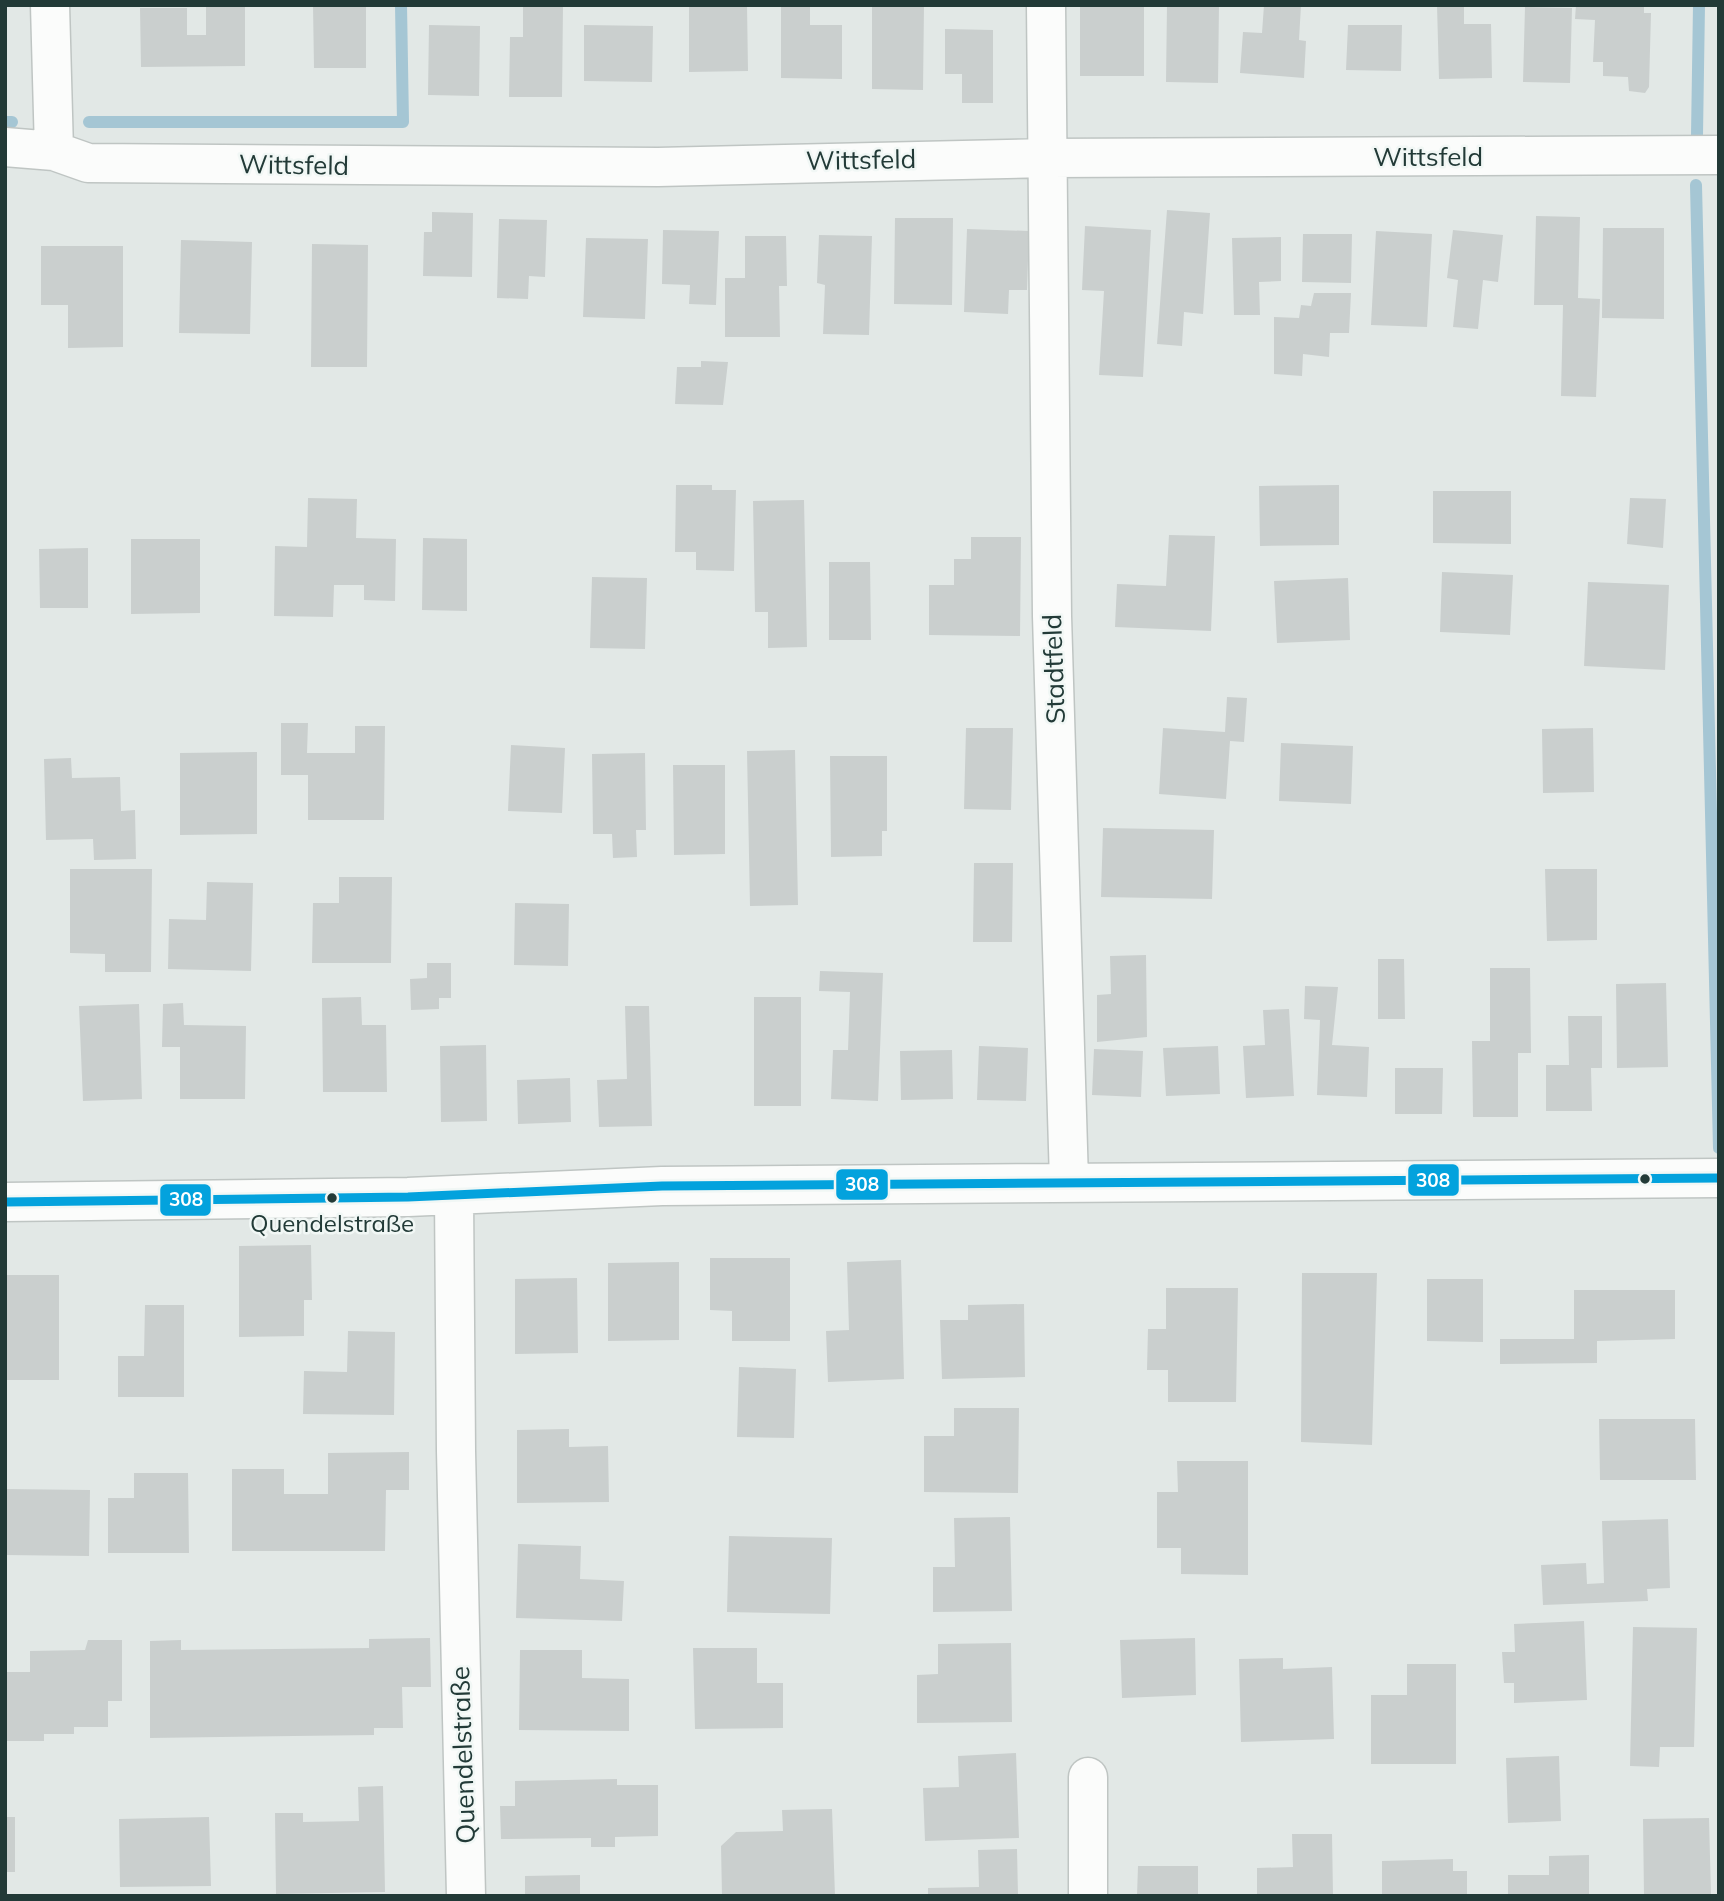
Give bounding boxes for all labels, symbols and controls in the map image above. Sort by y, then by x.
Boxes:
street label: Wittsfeld [1373,140,1483,173]
street label: Wittsfeld [806,142,916,177]
street label: Wittsfeld [239,147,349,182]
street label: Stadtfeld [1035,613,1072,725]
line badge: 308 [1407,1163,1460,1197]
line badge: 308 [835,1168,889,1201]
text: 308 [1416,1168,1450,1192]
text: 308 [845,1172,879,1196]
unlabelled marker [1638,1172,1652,1186]
line badge: 308 [159,1183,212,1217]
text: 308 [169,1187,203,1211]
marker: Quendelstraße [325,1191,339,1205]
place label: Quendelstraße [250,1208,414,1238]
street label: Quendelstraße [443,1666,482,1844]

